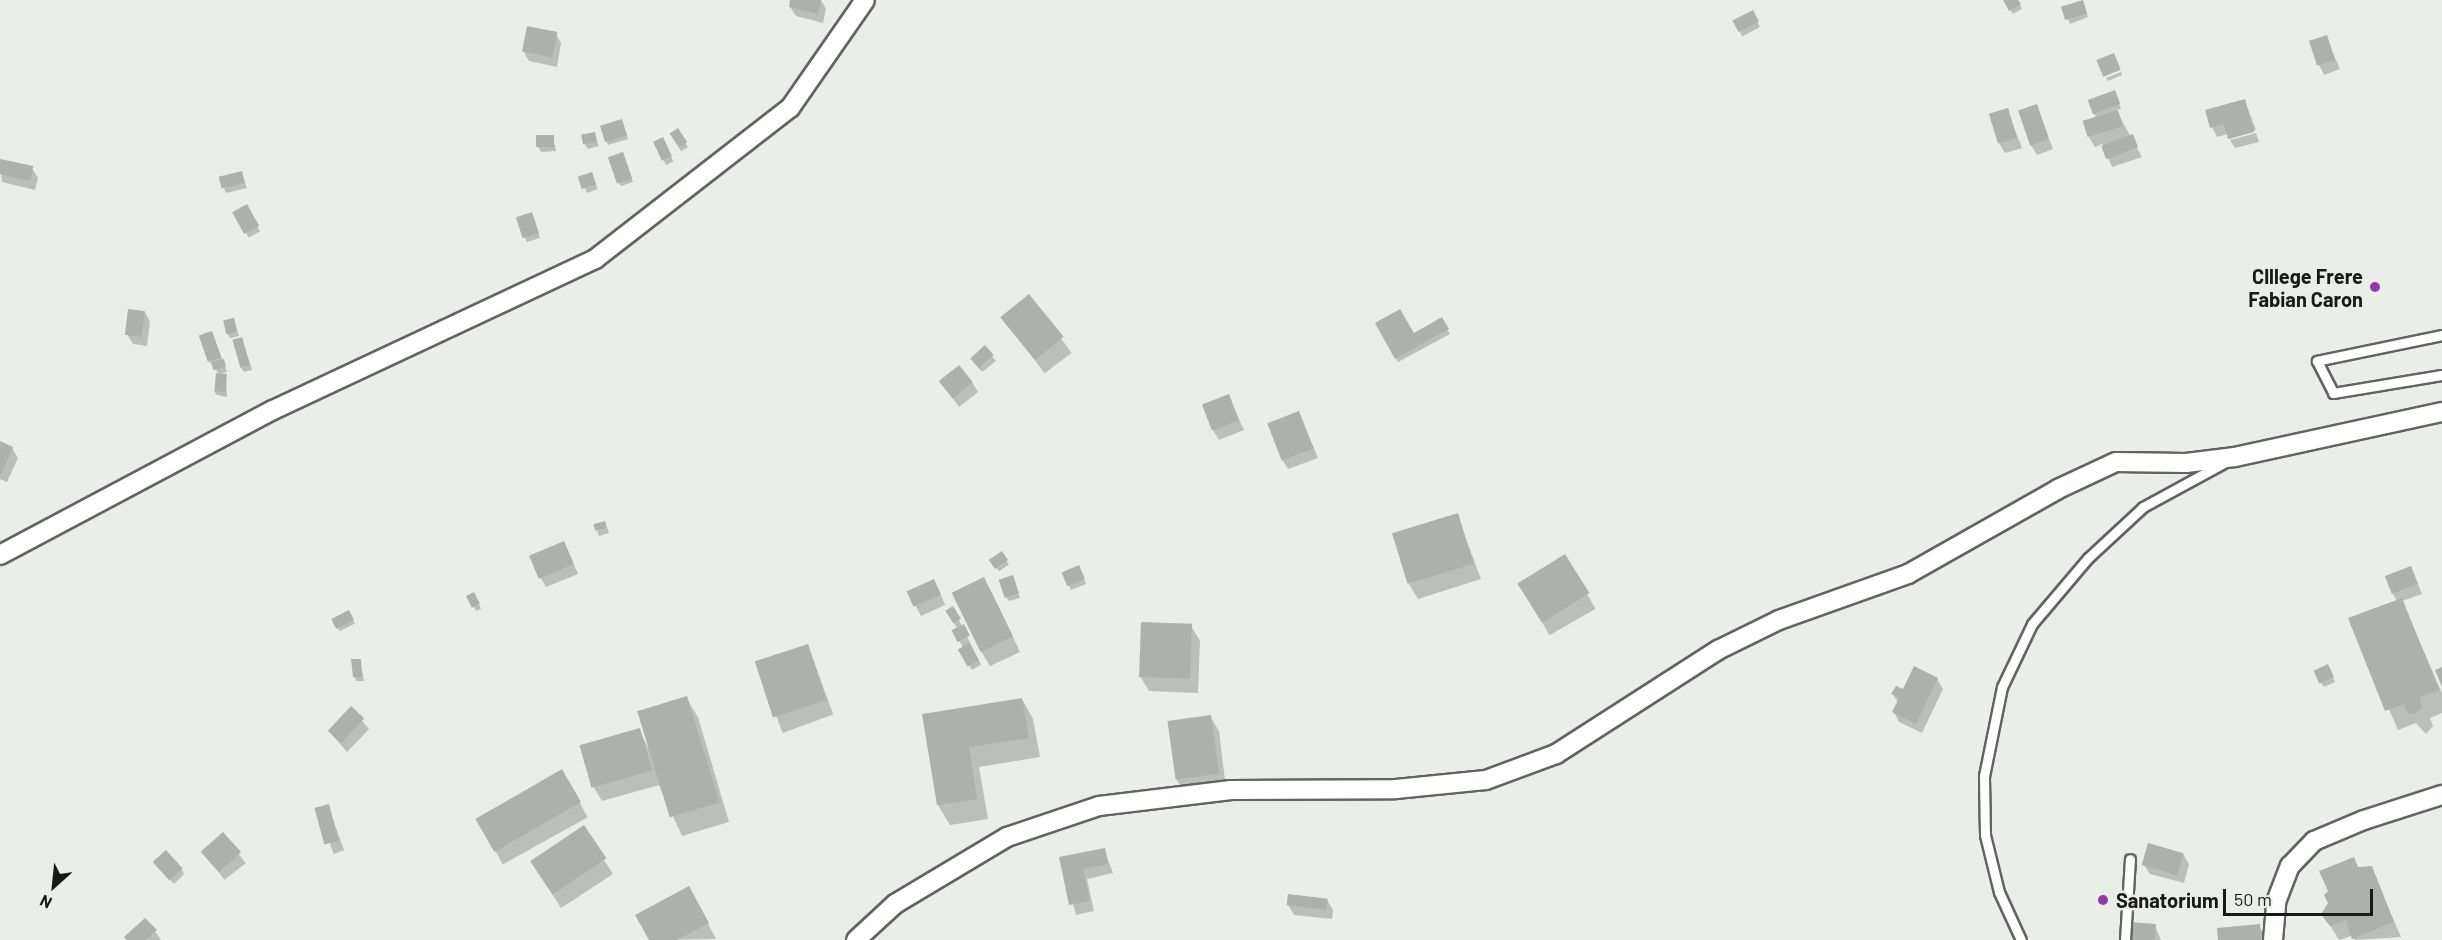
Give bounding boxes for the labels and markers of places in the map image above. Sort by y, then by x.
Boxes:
place label: Clllege Frere Fabian Caron [2248,264,2363,311]
marker: Clllege Frere Fabian Caron [2368,280,2382,294]
place label: Sanatorium [2116,888,2219,912]
marker: Sanatorium [2094,891,2112,909]

